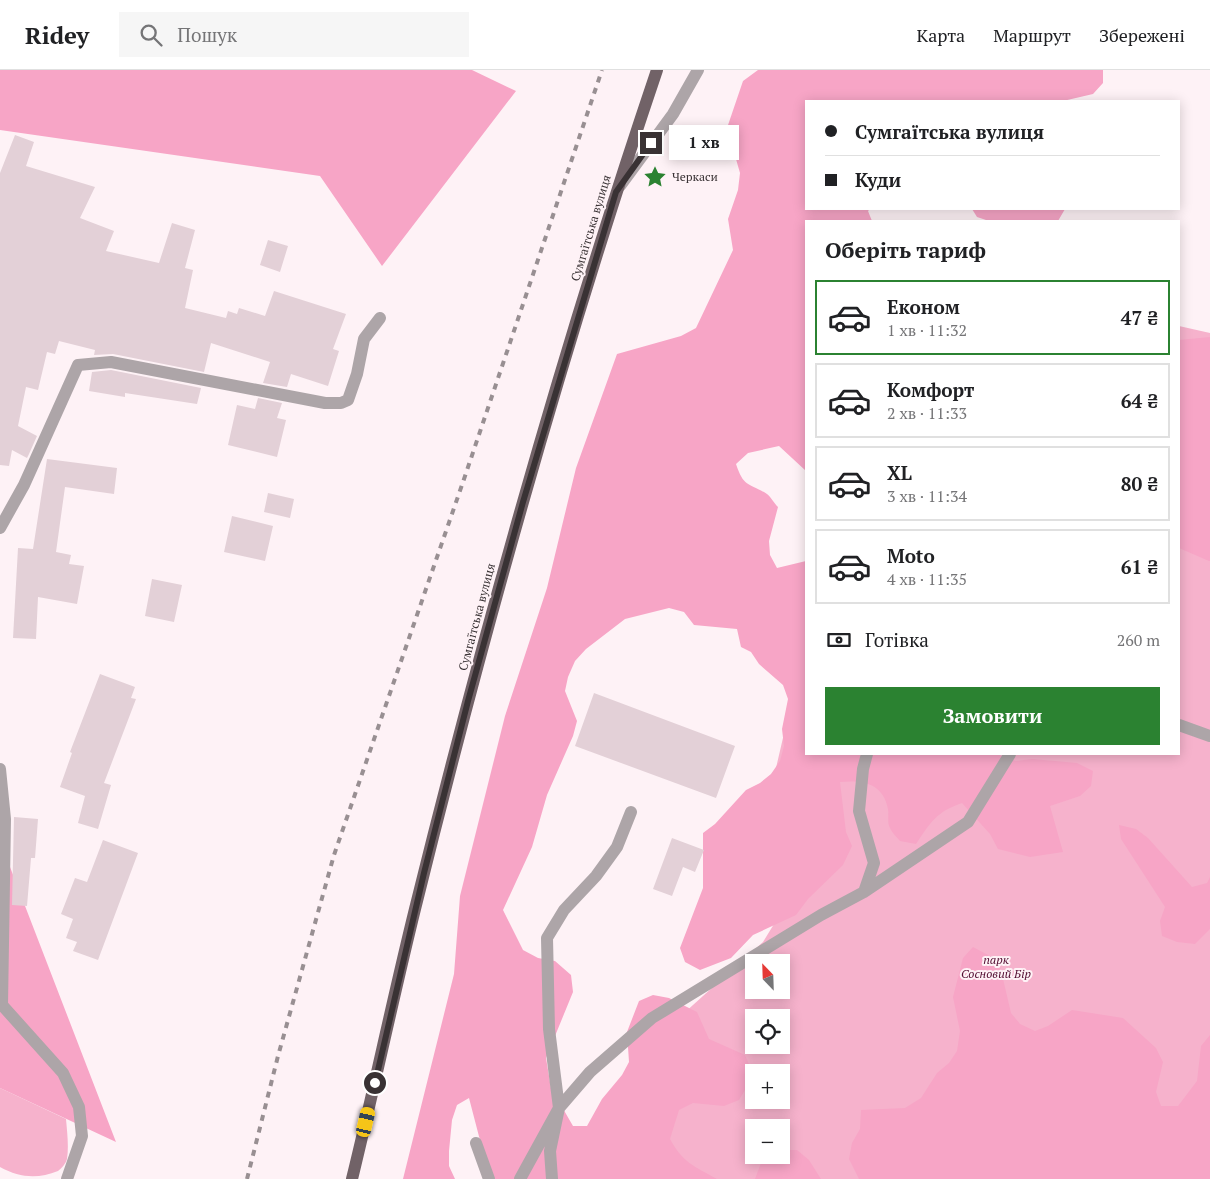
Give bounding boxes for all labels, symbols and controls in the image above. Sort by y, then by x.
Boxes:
search box [119,12,469,57]
text: Ridey [25,19,89,51]
icon: search [137,21,165,49]
text: Пошук [177,22,237,47]
text: Карта [917,23,965,47]
text: Маршрут [993,23,1071,47]
text: Збережені [1099,23,1185,47]
text: Сумгаїтська вулиця [855,119,1044,144]
callout: 1 хв [668,126,738,160]
text: 1 хв [688,131,720,153]
route end [640,132,662,154]
place icon: Черкаси [642,164,668,190]
text: Куди [855,167,901,192]
place label: Черкаси [672,169,718,184]
street label: Сумгаїтська вулиця [567,173,614,283]
text: Оберіть тариф [825,235,986,264]
text: Економ [887,294,960,319]
icon: car [827,295,872,340]
text: 47 ₴ [1121,305,1158,330]
text: 1 хв · 11:32 [887,319,967,341]
text: Комфорт [887,377,974,402]
icon: car [827,378,872,423]
text: 64 ₴ [1121,388,1158,413]
text: 2 хв · 11:33 [887,402,967,424]
text: XL [887,460,912,485]
icon: car [827,461,872,506]
text: 80 ₴ [1121,471,1158,496]
text: 3 хв · 11:34 [887,485,967,507]
text: Moto [887,543,935,568]
icon: car [827,544,872,589]
text: 61 ₴ [1121,554,1158,579]
street label: Сумгаїтська вулиця [455,562,498,672]
text: 4 хв · 11:35 [887,568,967,590]
icon: cash [825,626,853,654]
text: Готівка [865,627,929,652]
text: 260 m [1117,629,1160,651]
button: Замовити [825,687,1160,745]
park label: парк Сосновий Бір [961,952,1032,981]
north arrow [745,954,790,999]
map controls [745,954,790,1164]
button: locate [745,1009,790,1054]
button: + [745,1064,790,1109]
route start [364,1072,386,1094]
car [355,1106,376,1138]
button: − [745,1119,790,1164]

